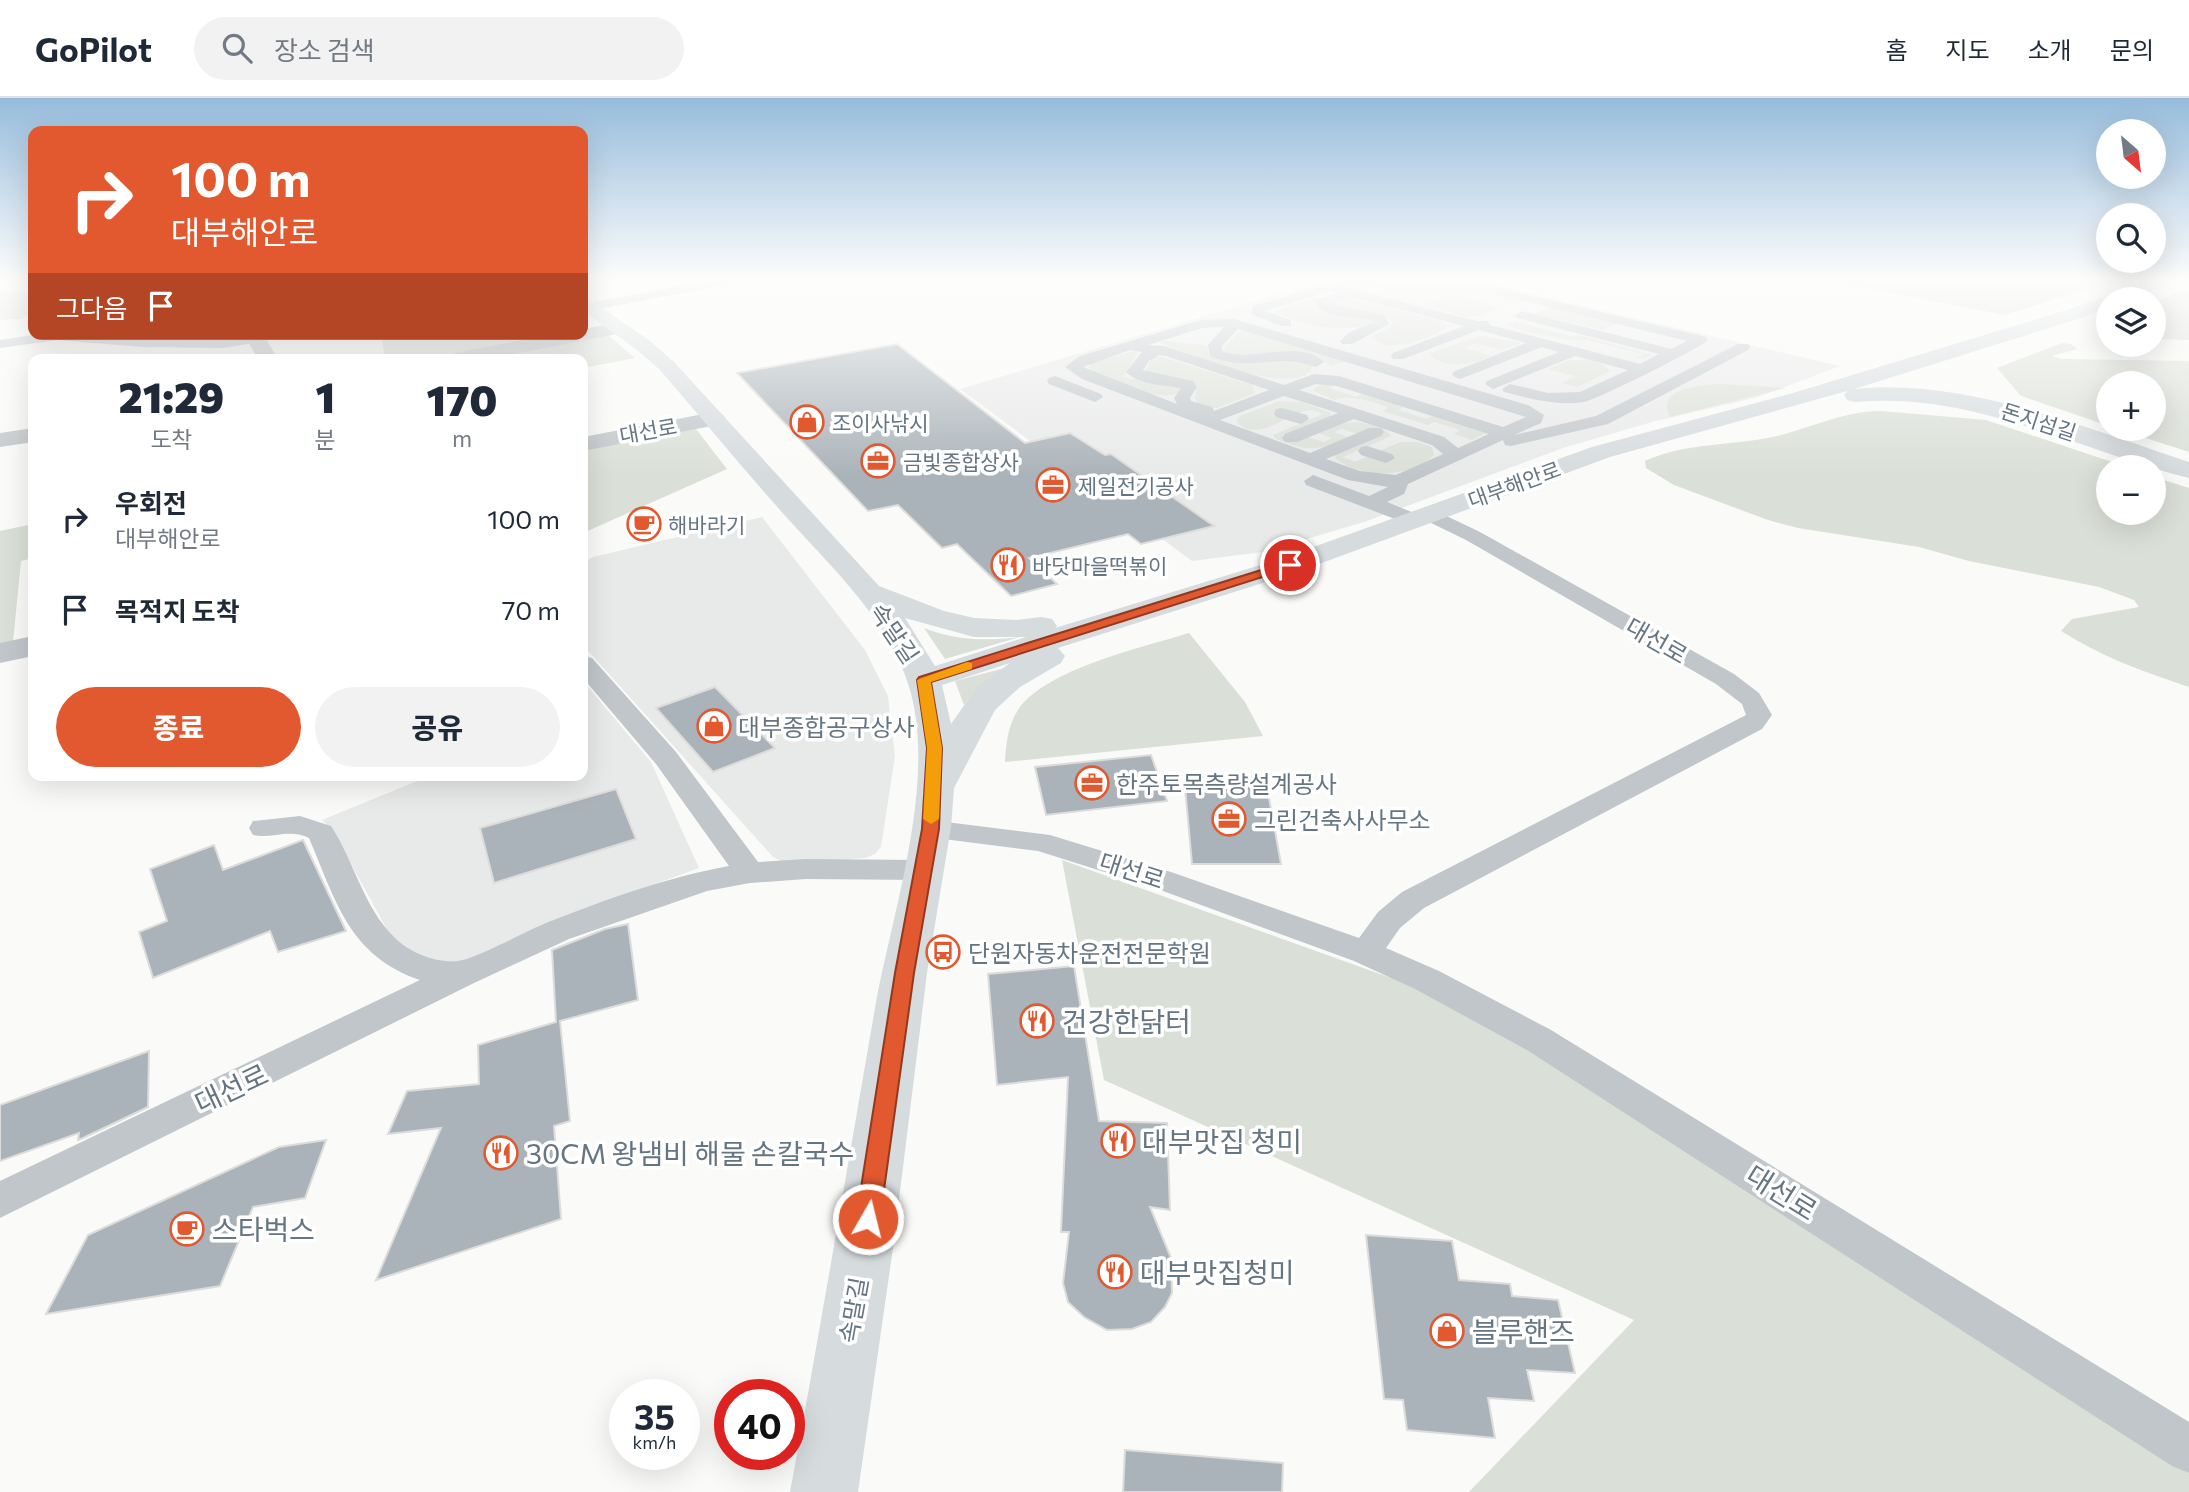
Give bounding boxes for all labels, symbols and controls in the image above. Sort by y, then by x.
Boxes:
search box [194,17,684,80]
text: GoPilot [35,28,152,69]
icon: search [218,29,256,67]
text: 장소 검색 [274,34,375,65]
text: 홈 [1885,35,1907,64]
text: 지도 [1945,35,1990,64]
text: 소개 [2028,35,2072,64]
text: 문의 [2110,35,2154,64]
north arrow [2096,119,2166,189]
map controls [2096,119,2166,525]
text: 100 m [171,147,310,207]
icon: right [56,154,147,245]
button: search [2096,203,2166,273]
text: 대부해안로 [171,211,318,251]
icon: arrive [142,287,180,325]
button: layers [2096,287,2166,357]
text: 그다음 [56,292,128,323]
text: 21:29 [119,370,224,422]
text: 1 [315,370,335,422]
button: + [2096,371,2166,441]
text: 170 [426,373,497,425]
street label: 돈지섬길 [1998,397,2080,445]
shop icon: 조이사낚시 [788,403,826,441]
place label: 조이사낚시 [832,410,929,435]
street label: 대선로 [617,413,679,447]
text: m [452,424,472,452]
text: 도착 [150,425,193,453]
text: 분 [315,425,336,453]
office icon: 금빛종합상사 [859,442,897,480]
place label: 금빛종합상사 [903,449,1019,474]
button: − [2096,455,2166,525]
street label: 대부해안로 [1464,456,1564,512]
office icon: 제일전기공사 [1034,466,1072,504]
place label: 제일전기공사 [1078,473,1194,498]
text: 우회전 [115,487,187,518]
icon: right [56,500,94,538]
text: 100 m [487,503,560,534]
cafe icon: 해바라기 [625,505,663,543]
place label: 해바라기 [668,512,745,537]
text: 대부해안로 [115,524,221,552]
pin [1260,535,1320,595]
restaurant icon: 바닷마을떡볶이 [989,546,1027,584]
icon: arrive [1271,546,1309,584]
place label: 바닷마을떡볶이 [1032,553,1167,578]
icon: arrive [56,591,94,629]
text: 70 m [502,594,560,625]
text: 목적지 도착 [115,595,240,626]
street label: 속말길 [864,597,926,669]
street label: 대선로 [1621,611,1693,669]
button: 종료 [56,687,301,767]
button: 공유 [315,687,560,767]
shop icon: 대부종합공구상사 [695,707,733,745]
place label: 대부종합공구상사 [738,712,915,741]
office icon: 한주토목측량설계공사 [1073,764,1111,802]
place label: 한주토목측량설계공사 [1116,769,1337,798]
office icon: 그린건축사사무소 [1210,800,1248,838]
place label: 그린건축사사무소 [1254,805,1431,834]
street label: 대선로 [1096,846,1168,894]
bus stop icon: 단원자동차운전전문학원 [924,933,962,971]
place label: 단원자동차운전전문학원 [968,938,1211,967]
restaurant icon: 건강한닭터 [1018,1002,1056,1040]
place label: 건강한닭터 [1062,1004,1191,1038]
street label: 대선로 [189,1056,273,1120]
restaurant icon: 대부맛집 청미 [1099,1122,1137,1160]
place label: 대부맛집 청미 [1142,1124,1302,1158]
restaurant icon: 30CM 왕냄비 해물 손칼국수 [482,1134,520,1172]
place label: 30CM 왕냄비 해물 손칼국수 [526,1136,854,1170]
street label: 대선로 [1740,1157,1824,1227]
position arrow [831,1182,905,1256]
cafe icon: 스타벅스 [168,1210,206,1248]
place label: 스타벅스 [212,1212,315,1246]
restaurant icon: 대부맛집청미 [1096,1253,1134,1291]
place label: 대부맛집청미 [1140,1255,1295,1289]
street label: 속말길 [833,1275,873,1345]
shop icon: 블루핸즈 [1428,1312,1466,1350]
place label: 블루핸즈 [1472,1314,1575,1348]
speed limit sign: 40 [714,1379,805,1470]
text: 35 [634,1394,675,1437]
text: km/h [633,1431,676,1453]

